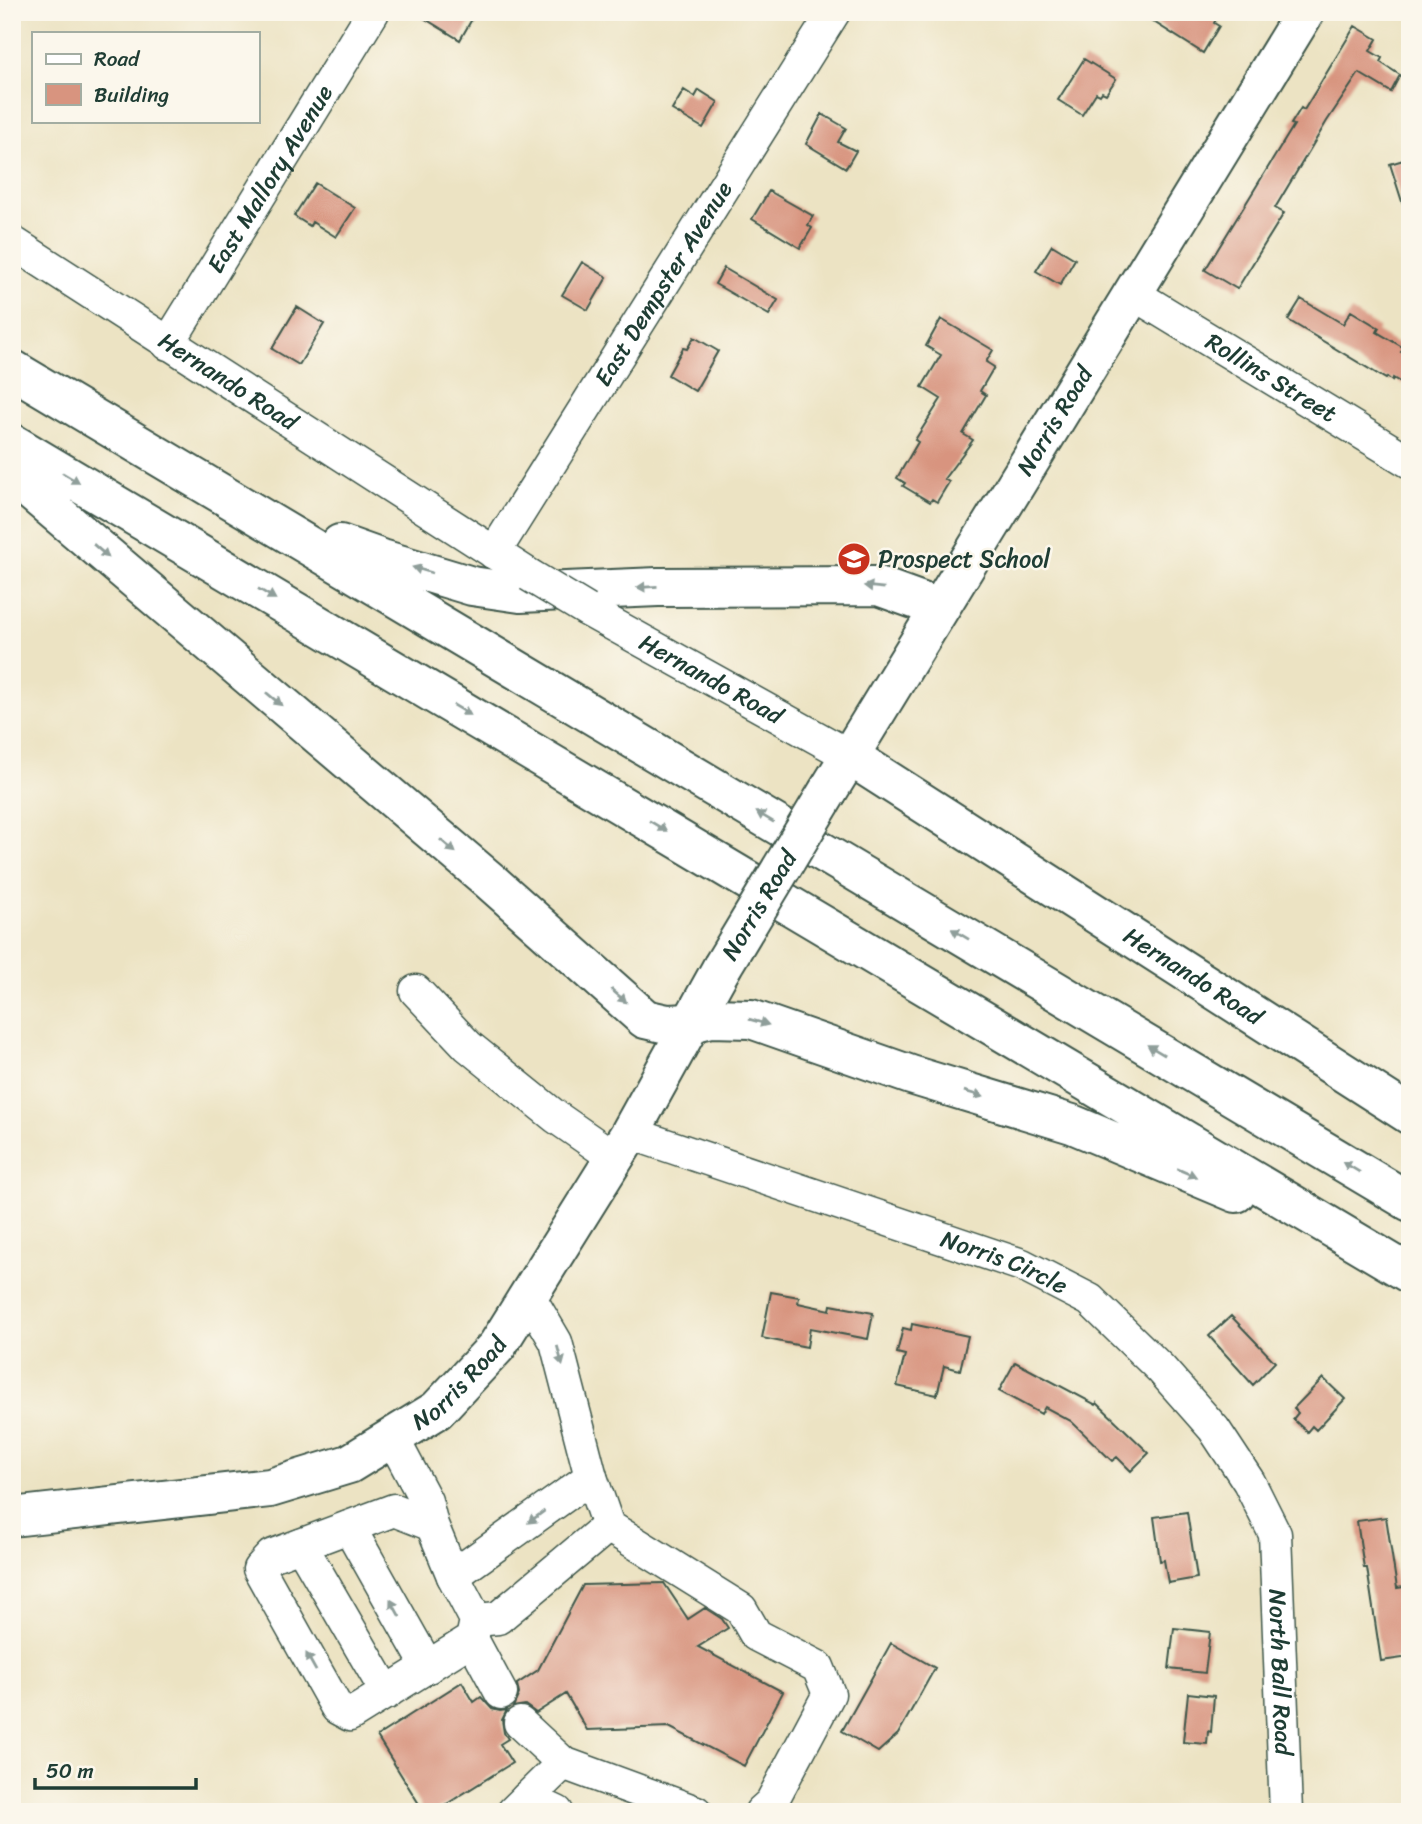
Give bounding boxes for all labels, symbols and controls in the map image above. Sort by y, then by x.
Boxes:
legend [32,32,259,122]
text: Road [94,40,141,78]
text: Building [94,76,170,114]
street label: East Mallory Avenue [195,76,345,282]
street label: East Dempster Avenue [583,172,744,395]
street label: Hernando Road [150,320,308,443]
street label: Rollins Street [1197,321,1345,434]
street label: Norris Road [1005,356,1106,484]
one-way arrow [61,471,80,484]
place label: Prospect School [878,538,1051,580]
school or university icon: Prospect School [835,540,873,578]
one-way arrow [93,543,110,558]
one-way arrow [412,565,433,575]
one-way arrow [863,581,885,592]
one-way arrow [636,582,658,593]
one-way arrow [257,588,276,600]
street label: Hernando Road [631,622,792,737]
one-way arrow [266,691,283,706]
one-way arrow [453,704,472,716]
one-way arrow [755,812,775,824]
one-way arrow [648,820,667,832]
one-way arrow [439,838,457,854]
street label: Norris Road [710,840,810,969]
street label: Hernando Road [1115,915,1273,1038]
one-way arrow [951,928,970,940]
one-way arrow [610,988,628,1004]
one-way arrow [748,1018,769,1028]
one-way arrow [1146,1044,1165,1057]
one-way arrow [964,1089,985,1099]
one-way arrow [1342,1161,1361,1173]
one-way arrow [1177,1168,1198,1179]
street label: Norris Circle [935,1218,1075,1306]
street label: Norris Road [403,1326,520,1442]
one-way arrow [555,1345,566,1367]
one-way arrow [527,1509,545,1523]
street label: North Ball Road [1256,1588,1305,1757]
one-way arrow [389,1598,401,1617]
one-way arrow [305,1652,317,1671]
scale bar [35,1747,196,1791]
text: 50 m [46,1752,94,1790]

